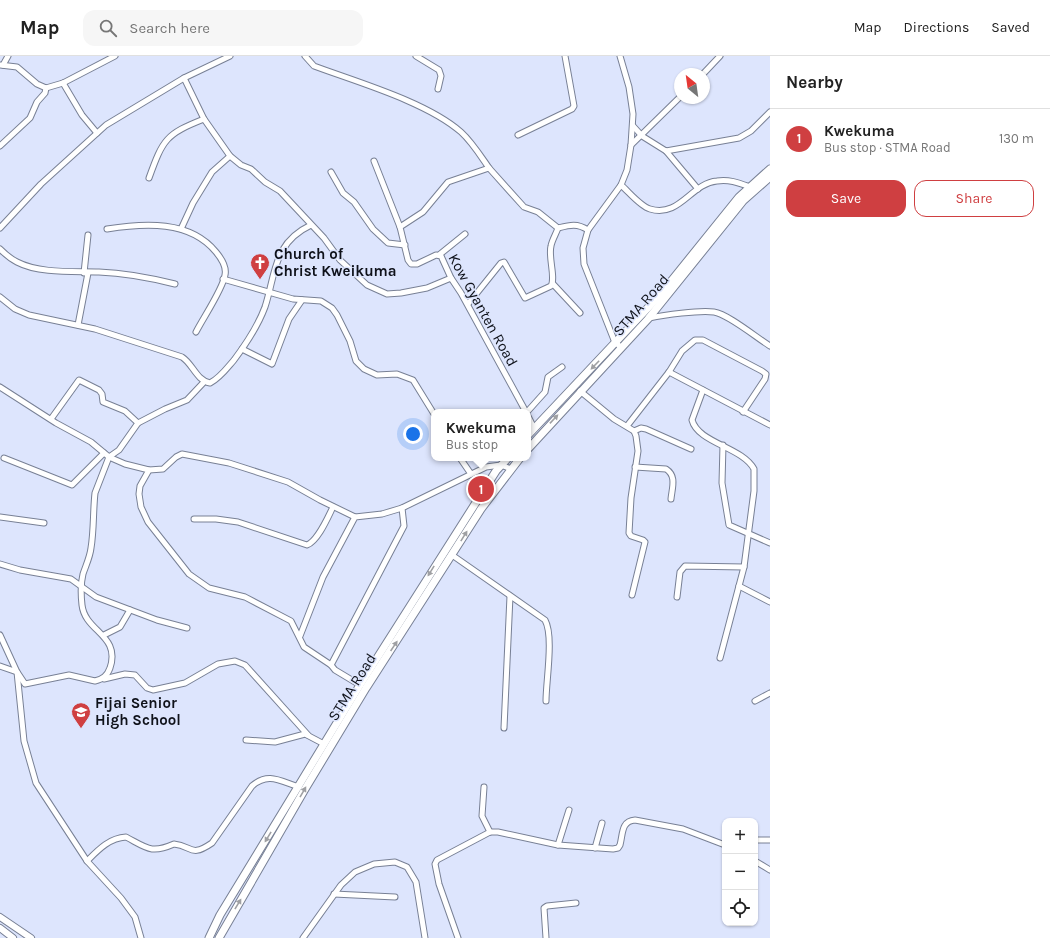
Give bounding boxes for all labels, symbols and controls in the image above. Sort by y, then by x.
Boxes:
search box [83,10,363,46]
text: Map [20,17,59,39]
icon: search [97,17,119,39]
text: Search here [129,19,210,37]
text: Map [854,19,882,36]
text: Directions [904,19,969,36]
text: Saved [991,19,1030,36]
north arrow [674,68,710,104]
text: Nearby [786,72,843,92]
text: Kwekuma [824,122,894,140]
text: 1 [797,131,801,146]
text: 130 m [999,131,1034,146]
text: Bus stop · STMA Road [824,140,951,155]
button: Save [786,180,906,217]
button: Share [914,180,1034,217]
place label: Church of Christ Kweikuma [274,245,397,280]
street label: Kow Gyanten Road [445,250,521,370]
church icon: Church of Christ Kweikuma [249,252,271,280]
street label: STMA Road [609,270,673,340]
one-way arrow [590,360,600,370]
popup [431,409,531,461]
one-way arrow [549,415,558,424]
text: Kwekuma [446,419,516,437]
your location [403,424,423,444]
text: Bus stop [446,437,498,452]
pin: 1 [468,474,494,504]
one-way arrow [460,531,468,541]
one-way arrow [428,566,435,577]
one-way arrow [390,640,398,651]
street label: STMA Road [324,650,380,724]
place label: Fijai Senior High School [95,694,181,729]
school or university icon: Fijai Senior High School [70,701,92,729]
one-way arrow [300,786,307,798]
map controls [722,818,758,926]
button: + [722,818,758,854]
one-way arrow [264,832,272,842]
button: − [722,854,758,890]
button: locate [722,890,758,926]
one-way arrow [234,898,241,910]

